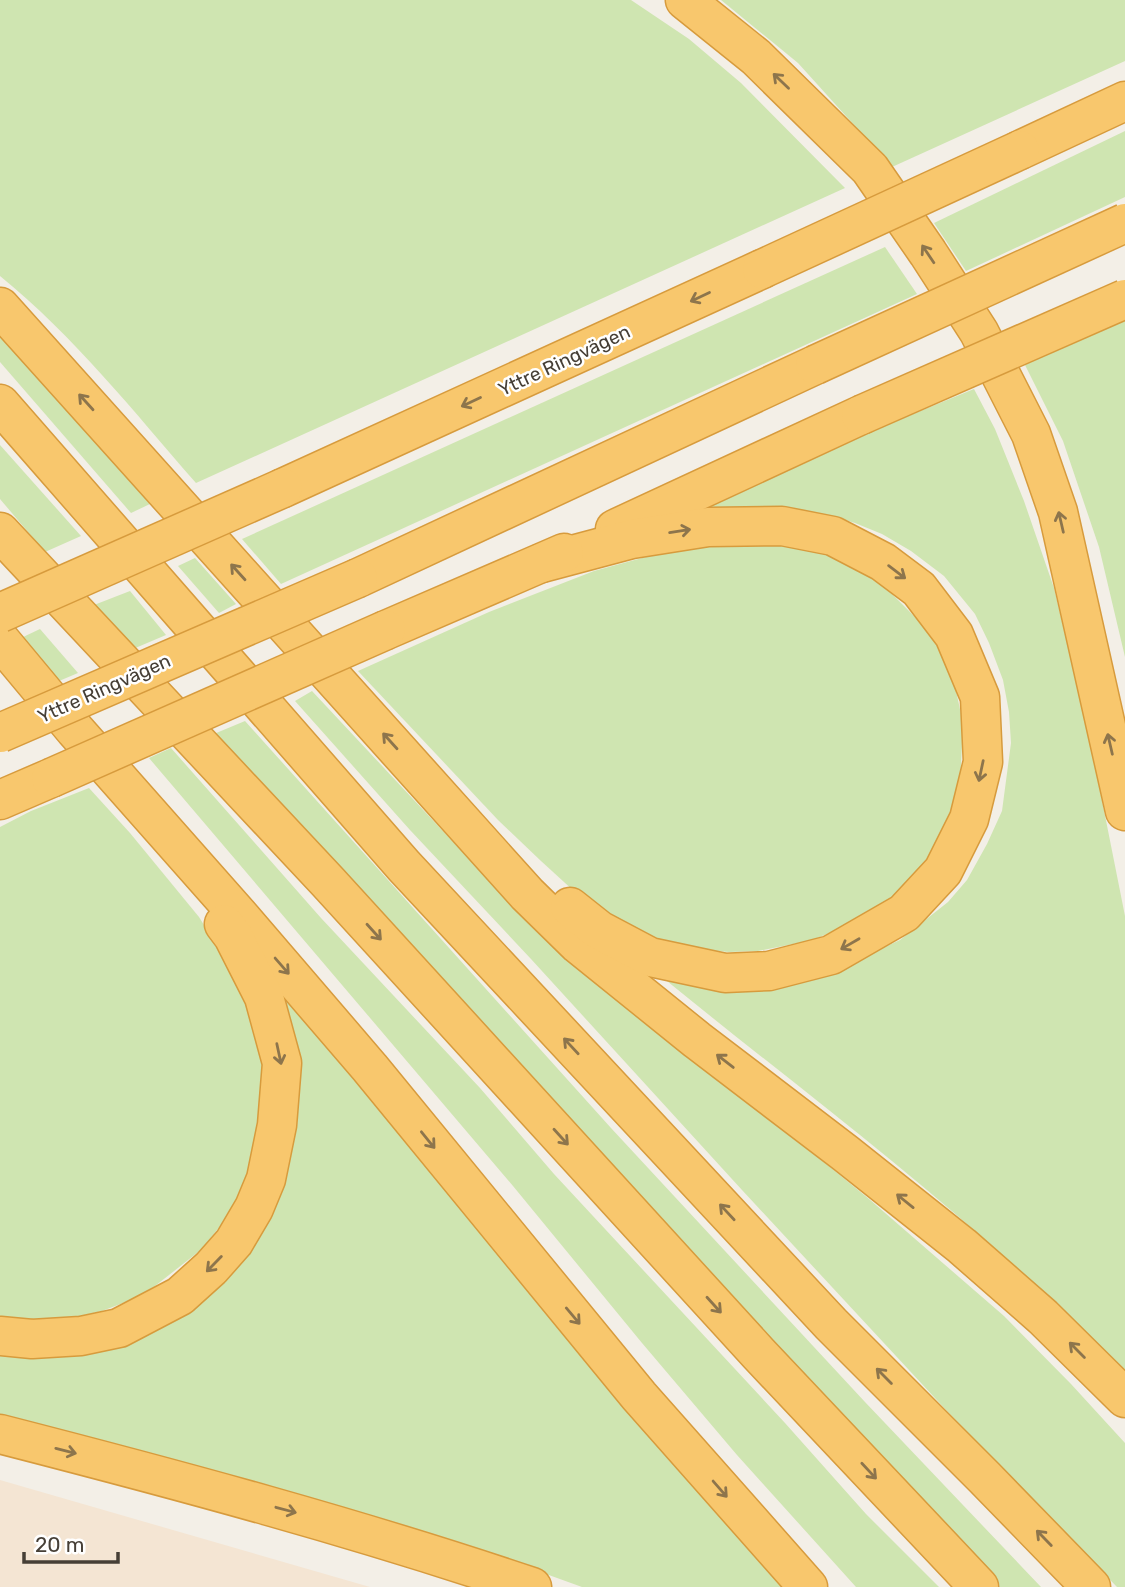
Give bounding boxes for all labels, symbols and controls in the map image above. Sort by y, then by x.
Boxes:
one-way arrow [773,73,790,90]
one-way arrow [921,244,935,264]
one-way arrow [690,291,711,304]
street label: Yttre Ringvägen [495,320,634,401]
one-way arrow [78,394,94,412]
one-way arrow [461,396,482,409]
one-way arrow [1053,511,1067,534]
one-way arrow [668,524,691,537]
one-way arrow [230,563,246,581]
one-way arrow [887,565,906,579]
street label: Yttre Ringvägen [34,649,174,728]
one-way arrow [383,732,399,750]
one-way arrow [1103,733,1116,756]
one-way arrow [973,759,987,782]
one-way arrow [366,923,383,940]
one-way arrow [840,937,860,951]
one-way arrow [274,956,290,974]
one-way arrow [563,1037,580,1054]
one-way arrow [273,1042,286,1065]
one-way arrow [717,1054,735,1069]
one-way arrow [553,1128,569,1146]
one-way arrow [420,1131,436,1149]
one-way arrow [896,1194,914,1209]
one-way arrow [718,1204,735,1221]
one-way arrow [205,1256,222,1273]
one-way arrow [706,1296,722,1314]
one-way arrow [564,1307,580,1325]
one-way arrow [1068,1342,1085,1359]
one-way arrow [875,1368,892,1385]
one-way arrow [54,1445,77,1458]
one-way arrow [861,1462,877,1480]
one-way arrow [712,1480,728,1498]
one-way arrow [274,1504,297,1517]
scale bar [24,1520,119,1564]
one-way arrow [1035,1530,1052,1547]
text: 20 m [35,1532,84,1557]

